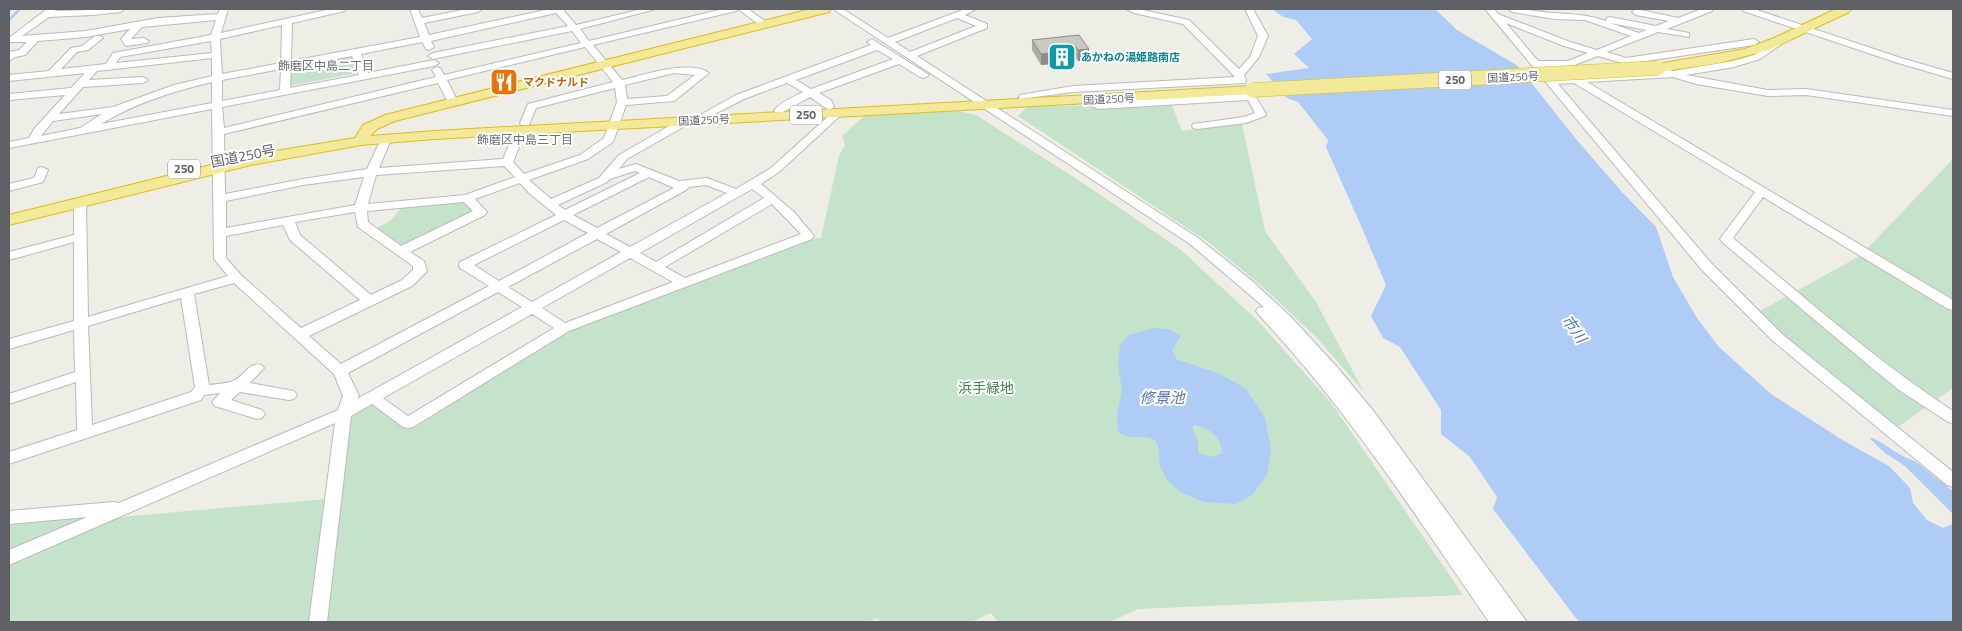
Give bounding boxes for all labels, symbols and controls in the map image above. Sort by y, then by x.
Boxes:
building icon: あかねの湯姫路南店 [1047,42,1077,72]
place label: あかねの湯姫路南店 [1081,49,1180,65]
district label: 飾磨区中島二丁目 [278,56,374,75]
restaurant icon: マクドナルド [489,67,519,97]
street label: 国道250号 [1487,68,1539,86]
road number: 250 [1439,70,1471,90]
place label: マクドナルド [523,74,589,90]
street label: 国道250号 [1083,90,1135,108]
road number: 250 [790,106,822,124]
street label: 国道250号 [678,111,730,129]
district label: 飾磨区中島三丁目 [477,130,573,149]
street label: 国道250号 [209,139,277,172]
road number: 250 [168,160,200,178]
water label: 市川 [1556,310,1594,349]
park label: 浜手緑地 [958,377,1014,398]
water label: 修景池 [1139,386,1186,409]

